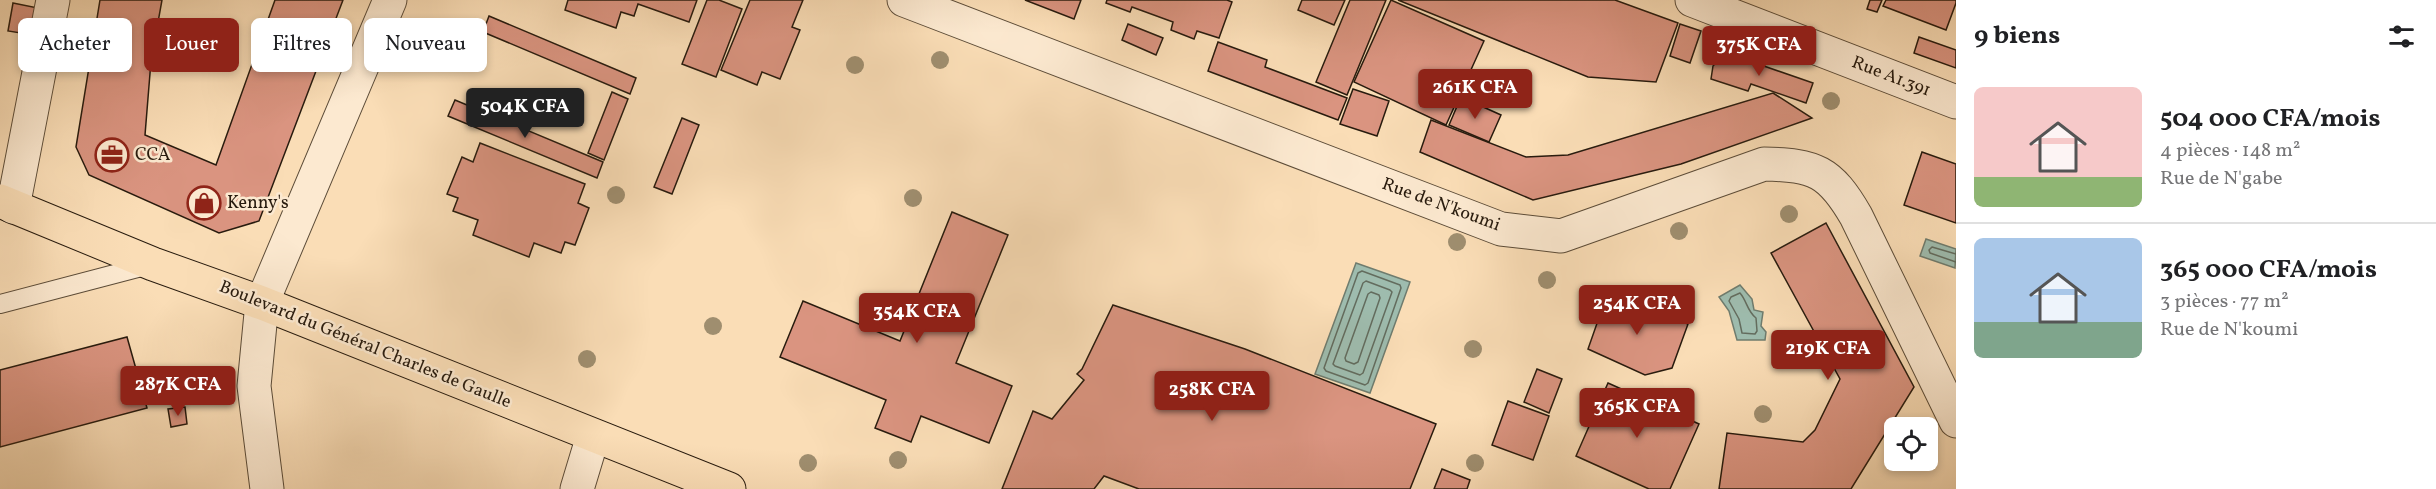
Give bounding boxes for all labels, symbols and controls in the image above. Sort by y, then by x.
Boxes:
chip: Acheter [18,18,132,72]
chip: Louer [144,18,239,72]
chip: Filtres [251,18,352,72]
chip: Nouveau [364,18,487,72]
text: 9 biens [1974,18,2060,54]
icon: filters [2385,20,2418,53]
pin: 375K CFA [1697,26,1821,77]
text: 375K CFA [1716,31,1802,59]
street label: Rue A1.391 [1848,50,1934,104]
pin: 261K CFA [1413,69,1537,120]
text: 261K CFA [1432,74,1518,102]
pin: 504K CFA [463,88,587,139]
text: 504K CFA [480,93,570,121]
text: 504 000 CFA/mois [2160,101,2381,137]
icon: home [2022,111,2094,183]
office icon: CCA [94,137,130,173]
text: 4 pièces · 148 m² [2160,137,2300,165]
place label: CCA [135,143,171,168]
text: Rue de N'gabe [2160,165,2283,193]
street label: Rue de N'koumi [1378,172,1504,238]
shop icon: Kenny's [186,185,222,221]
place label: Kenny's [227,191,289,216]
text: 365 000 CFA/mois [2160,252,2377,288]
icon: home [2022,262,2094,334]
street label: Boulevard du Général Charles de Gaulle [215,275,515,415]
pin: 254K CFA [1575,285,1699,336]
text: 3 pièces · 77 m² [2160,288,2289,316]
text: 254K CFA [1593,290,1681,318]
pin: 354K CFA [855,293,979,344]
text: 354K CFA [873,298,961,326]
text: Rue de N'koumi [2160,316,2298,344]
pin: 219K CFA [1766,330,1890,381]
text: 219K CFA [1785,335,1871,363]
pin: 287K CFA [116,366,240,417]
text: 287K CFA [134,371,222,399]
pin: 258K CFA [1150,371,1274,422]
text: 258K CFA [1168,376,1256,404]
pin: 365K CFA [1575,388,1699,439]
text: 365K CFA [1594,393,1680,421]
map controls [1884,417,1938,471]
button: locate [1884,417,1938,471]

